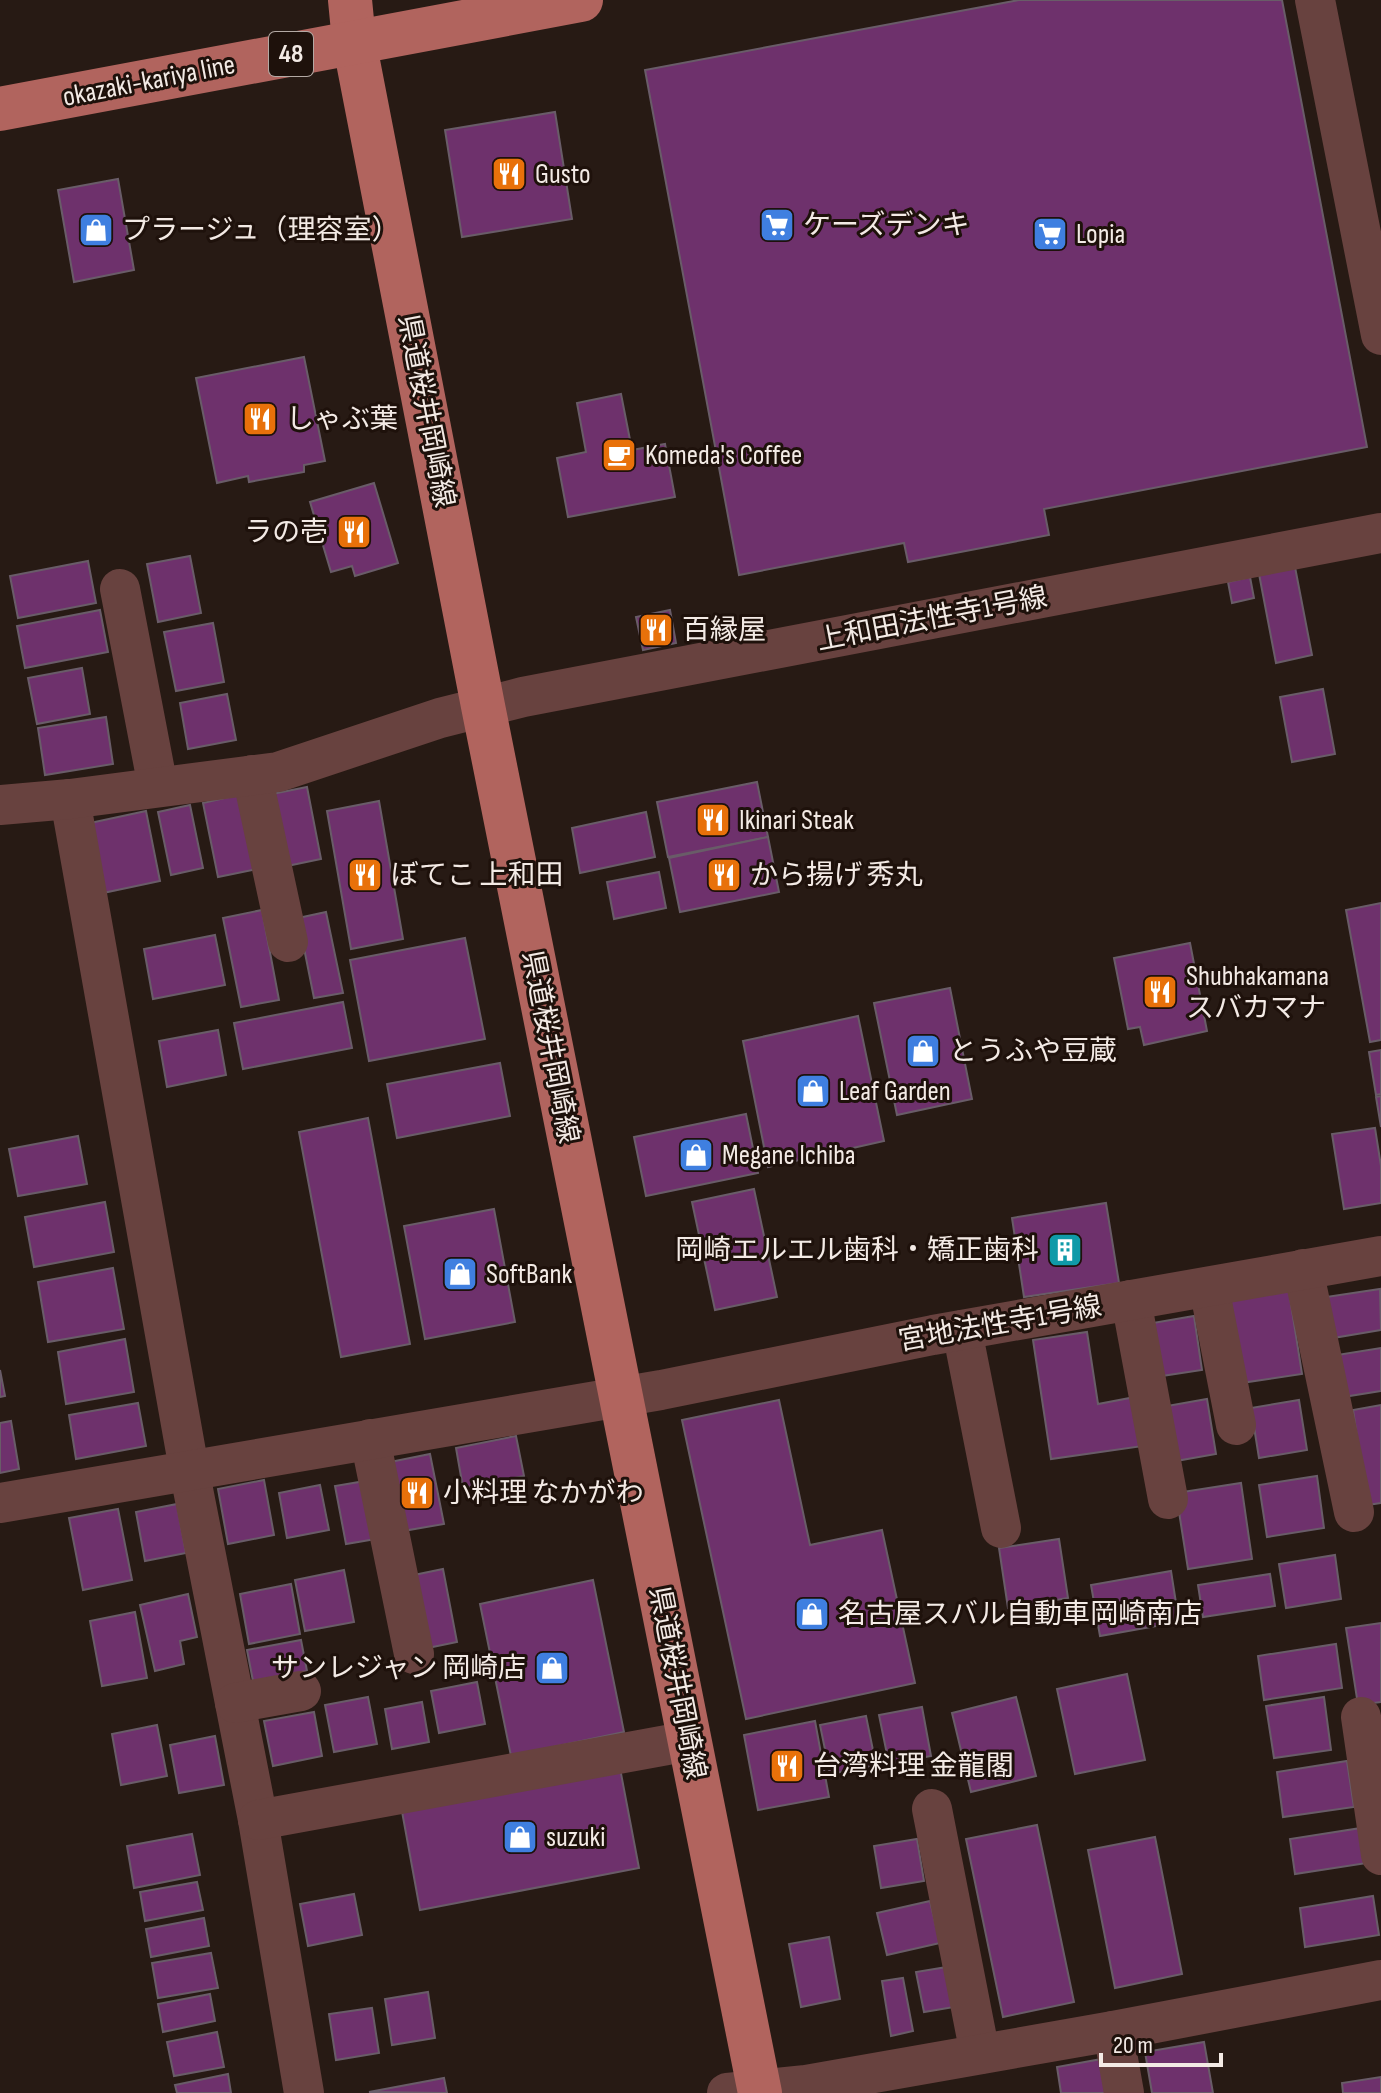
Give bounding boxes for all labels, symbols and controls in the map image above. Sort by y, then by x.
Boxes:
road number: 48 [269,32,313,76]
street label: okazaki-kariya line [60,48,238,114]
restaurant icon: Gusto [490,155,528,193]
place label: Gusto [535,158,591,191]
supermarket icon: ケーズデンキ [758,206,796,244]
place label: ケーズデンキ [803,209,970,242]
shop icon: プラージュ（理容室） [77,211,115,249]
place label: プラージュ（理容室） [122,214,399,247]
supermarket icon: Lopia [1031,215,1069,253]
place label: Lopia [1076,218,1125,251]
street label: 県道桜井岡崎線 [391,312,461,510]
restaurant icon: しゃぶ葉 [241,400,279,438]
place label: しゃぶ葉 [286,403,398,436]
cafe icon: Komeda's Coffee [600,436,638,474]
place label: Komeda's Coffee [645,439,802,472]
restaurant icon: ラの壱 [335,513,373,551]
place label: ラの壱 [244,516,328,549]
street label: 上和田法性寺1号線 [814,580,1050,658]
restaurant icon: 百縁屋 [637,611,675,649]
place label: 百縁屋 [682,614,766,647]
restaurant icon: Ikinari Steak [694,801,732,839]
place label: Ikinari Steak [739,804,854,837]
restaurant icon: ぼてこ 上和田 [346,856,384,894]
restaurant icon: から揚げ 秀丸 [705,856,743,894]
place label: ぼてこ 上和田 [391,859,563,892]
place label: から揚げ 秀丸 [750,859,922,892]
street label: 県道桜井岡崎線 [515,948,585,1146]
place label: Shubhakamana スバカマナ [1186,960,1329,1025]
restaurant icon: Shubhakamana スバカマナ [1141,973,1179,1011]
shop icon: とうふや豆蔵 [904,1032,942,1070]
place label: とうふや豆蔵 [949,1035,1117,1068]
shop icon: Leaf Garden [794,1072,832,1110]
place label: Leaf Garden [839,1075,951,1108]
shop icon: Megane Ichiba [677,1136,715,1174]
place label: Megane Ichiba [722,1139,856,1172]
building icon: 岡崎エルエル歯科・矯正歯科 [1046,1231,1084,1269]
place label: 岡崎エルエル歯科・矯正歯科 [675,1234,1039,1267]
shop icon: SoftBank [441,1255,479,1293]
place label: SoftBank [486,1258,572,1291]
street label: 宮地法性寺1号線 [896,1290,1104,1358]
restaurant icon: 小料理 なかがわ [398,1474,436,1512]
place label: 小料理 なかがわ [443,1477,643,1510]
street label: 県道桜井岡崎線 [642,1584,712,1782]
shop icon: 名古屋スバル自動車岡崎南店 [793,1595,831,1633]
place label: 名古屋スバル自動車岡崎南店 [838,1598,1202,1631]
shop icon: サンレジャン 岡崎店 [533,1649,571,1687]
place label: サンレジャン 岡崎店 [271,1652,526,1685]
restaurant icon: 台湾料理 金龍閣 [768,1747,806,1785]
place label: 台湾料理 金龍閣 [813,1750,1013,1783]
shop icon: suzuki [501,1818,539,1856]
place label: suzuki [546,1821,605,1854]
scale bar [1101,2017,1221,2067]
text: 20 m [1113,2031,1153,2060]

